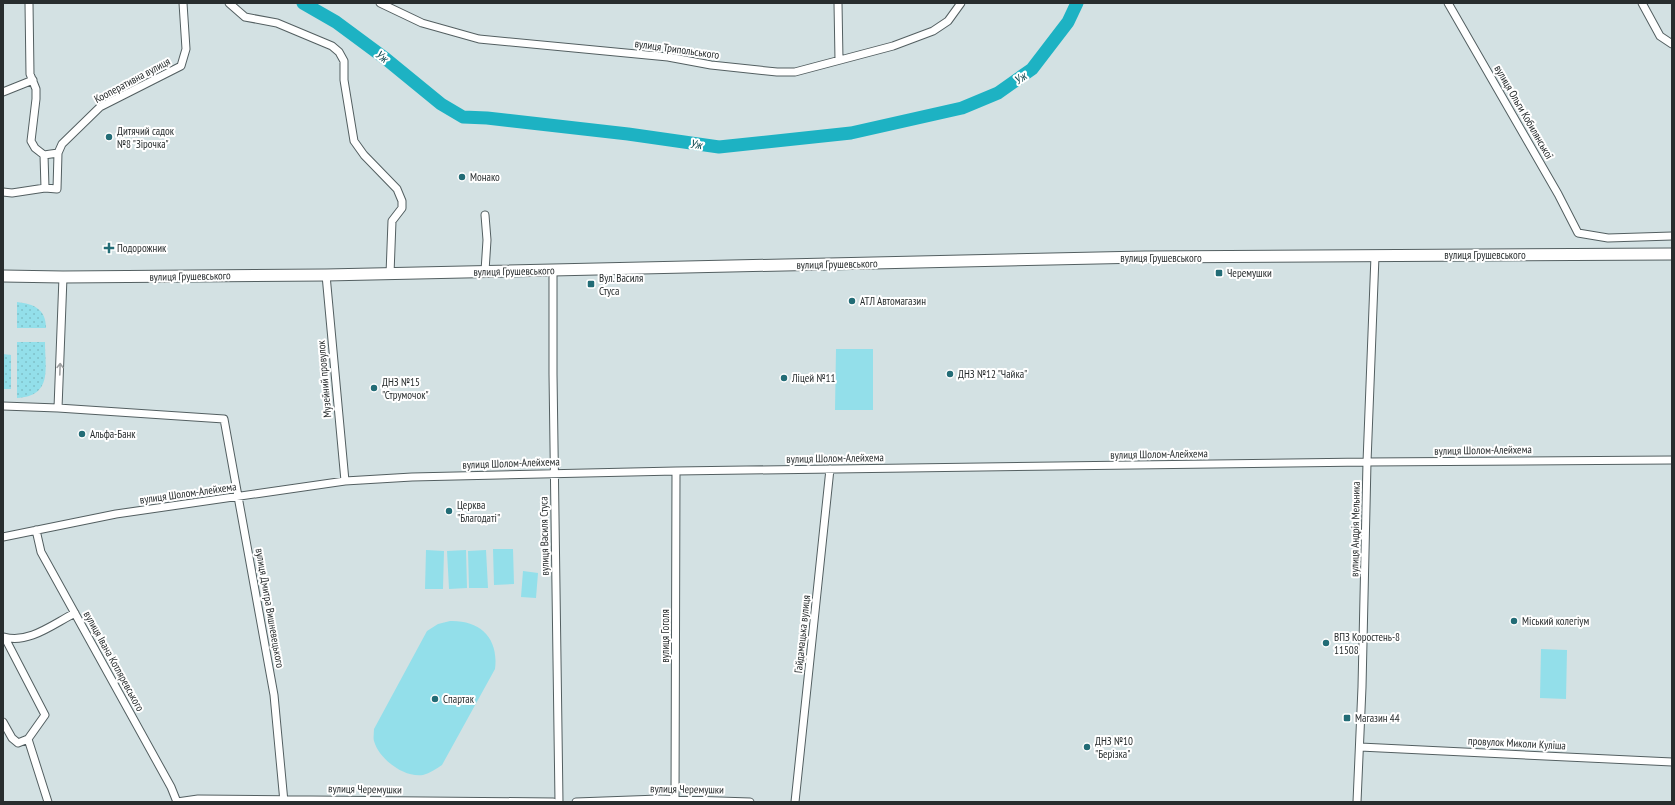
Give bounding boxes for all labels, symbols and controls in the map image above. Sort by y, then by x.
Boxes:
street label: вулиця Трипольського [634,36,720,62]
water label: Уж [373,46,392,66]
street label: Кооперативна вулиця [92,54,172,106]
street label: вулиця Ольги Кобилянської [1491,62,1557,162]
water label: Уж [1011,68,1030,88]
place label: Дитячий садок №8 "Зірочка" [117,124,175,151]
marker: Дитячий садок №8 "Зірочка" [104,132,114,142]
water label: Уж [689,136,705,153]
place label: Монако [470,170,500,184]
marker: Монако [457,172,467,182]
place label: Подорожник [117,241,167,255]
marker: Подорожник [104,243,114,253]
street label: вулиця Грушевського [1444,248,1526,262]
street label: вулиця Грушевського [1120,251,1202,265]
street label: вулиця Грушевського [796,256,878,272]
street label: вулиця Грушевського [473,263,555,279]
place label: Черемушки [1227,266,1272,280]
street label: вулиця Грушевського [149,268,231,284]
marker: Черемушки [1214,268,1224,278]
place label: Вул. Василя Стуса [599,271,643,298]
marker: Вул. Василя Стуса [586,279,596,289]
place label: АТЛ Автомагазин [860,294,926,308]
marker: АТЛ Автомагазин [847,296,857,306]
street label: Музейний провулок [314,339,334,418]
one-way arrow [56,363,64,376]
place label: ДНЗ №12 "Чайка" [958,367,1027,381]
marker: ДНЗ №12 "Чайка" [945,369,955,379]
place label: Ліцей №11 [791,371,835,385]
marker: Ліцей №11 [779,373,789,383]
place label: ДНЗ №15 "Струмочок" [382,375,429,402]
marker: ДНЗ №15 "Струмочок" [369,383,379,393]
place label: Альфа-Банк [90,427,136,441]
marker: Альфа-Банк [77,429,87,439]
street label: вулиця Шолом-Алейхема [1434,442,1532,458]
street label: вулиця Шолом-Алейхема [1110,446,1208,462]
street label: вулиця Шолом-Алейхема [786,450,884,466]
street label: вулиця Шолом-Алейхема [462,454,560,472]
street label: вулиця Шолом-Алейхема [139,479,237,507]
street label: вулиця Андрія Мельника [1347,481,1363,577]
street label: вулиця Василя Стуса [536,496,552,576]
place label: Церква "Благодаті" [457,498,500,525]
marker: Церква "Благодаті" [444,506,454,516]
street label: вулиця Дмитра Вишневецького [253,547,287,669]
street label: Гайдамацька вулиця [791,594,813,674]
street label: вулиця Івана Котляревського [81,609,147,714]
street label: вулиця Гоголя [658,609,672,663]
place label: Міський колегіум [1522,614,1589,628]
marker: Міський колегіум [1509,616,1519,626]
place label: ВПЗ Коростень-8 11508 [1334,630,1400,657]
marker: ВПЗ Коростень-8 11508 [1321,638,1331,648]
place label: Спартак [443,692,475,706]
marker: Спартак [430,694,440,704]
place label: Магазин 44 [1355,711,1400,725]
marker: Магазин 44 [1342,713,1352,723]
street label: провулок Миколи Куліша [1468,733,1566,753]
place label: ДНЗ №10 "Берізка" [1095,734,1133,761]
marker: ДНЗ №10 "Берізка" [1082,742,1092,752]
street label: вулиця Черемушки [328,781,402,797]
street label: вулиця Черемушки [650,781,724,797]

